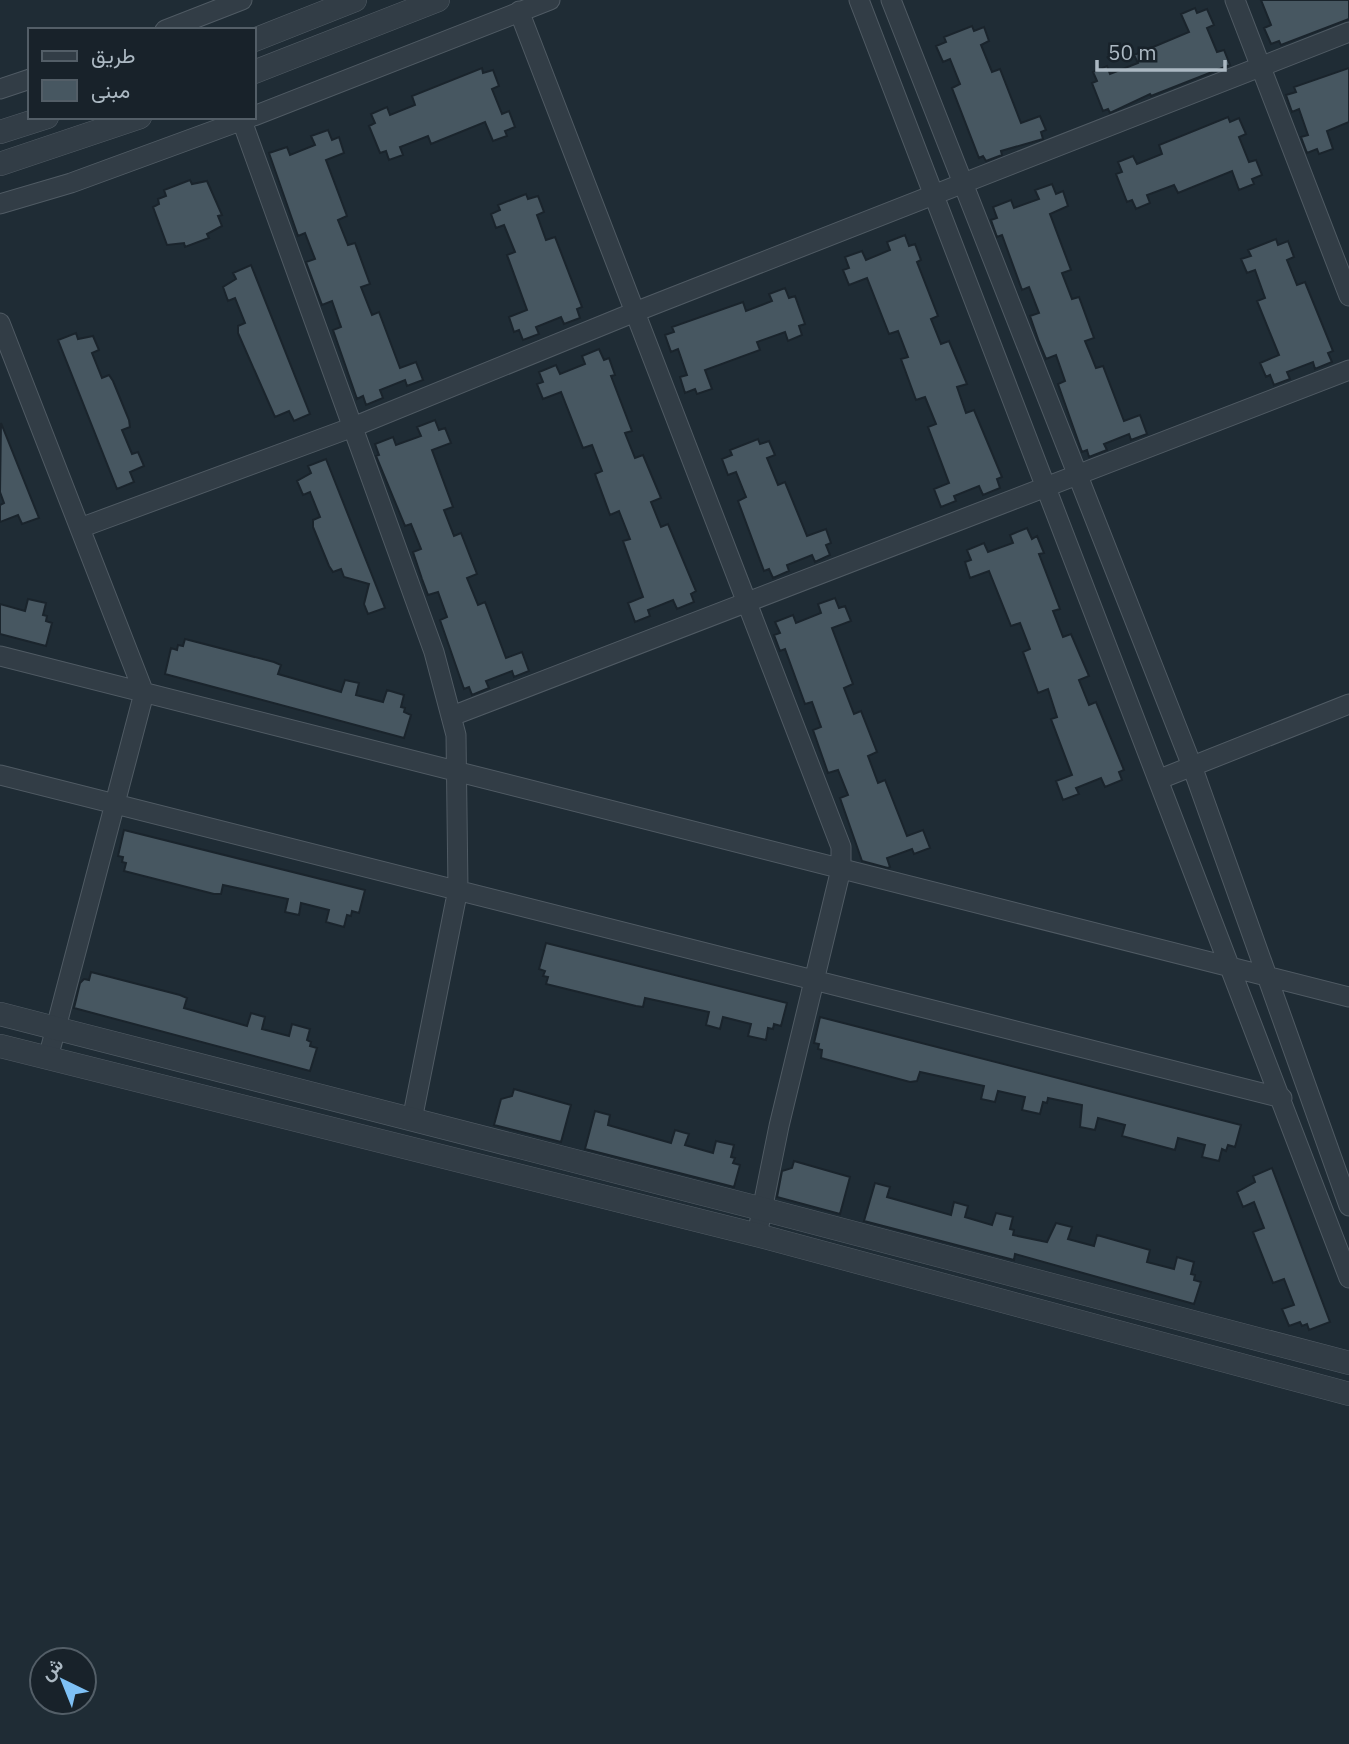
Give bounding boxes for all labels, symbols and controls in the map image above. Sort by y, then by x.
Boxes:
legend [28,28,256,119]
scale bar [1097,28,1225,72]
text: 50 m [1108,38,1157,66]
text: طريق [91,41,136,69]
text: مبنى [91,76,130,104]
north arrow [28,1646,98,1716]
text: ش [35,1652,68,1685]

